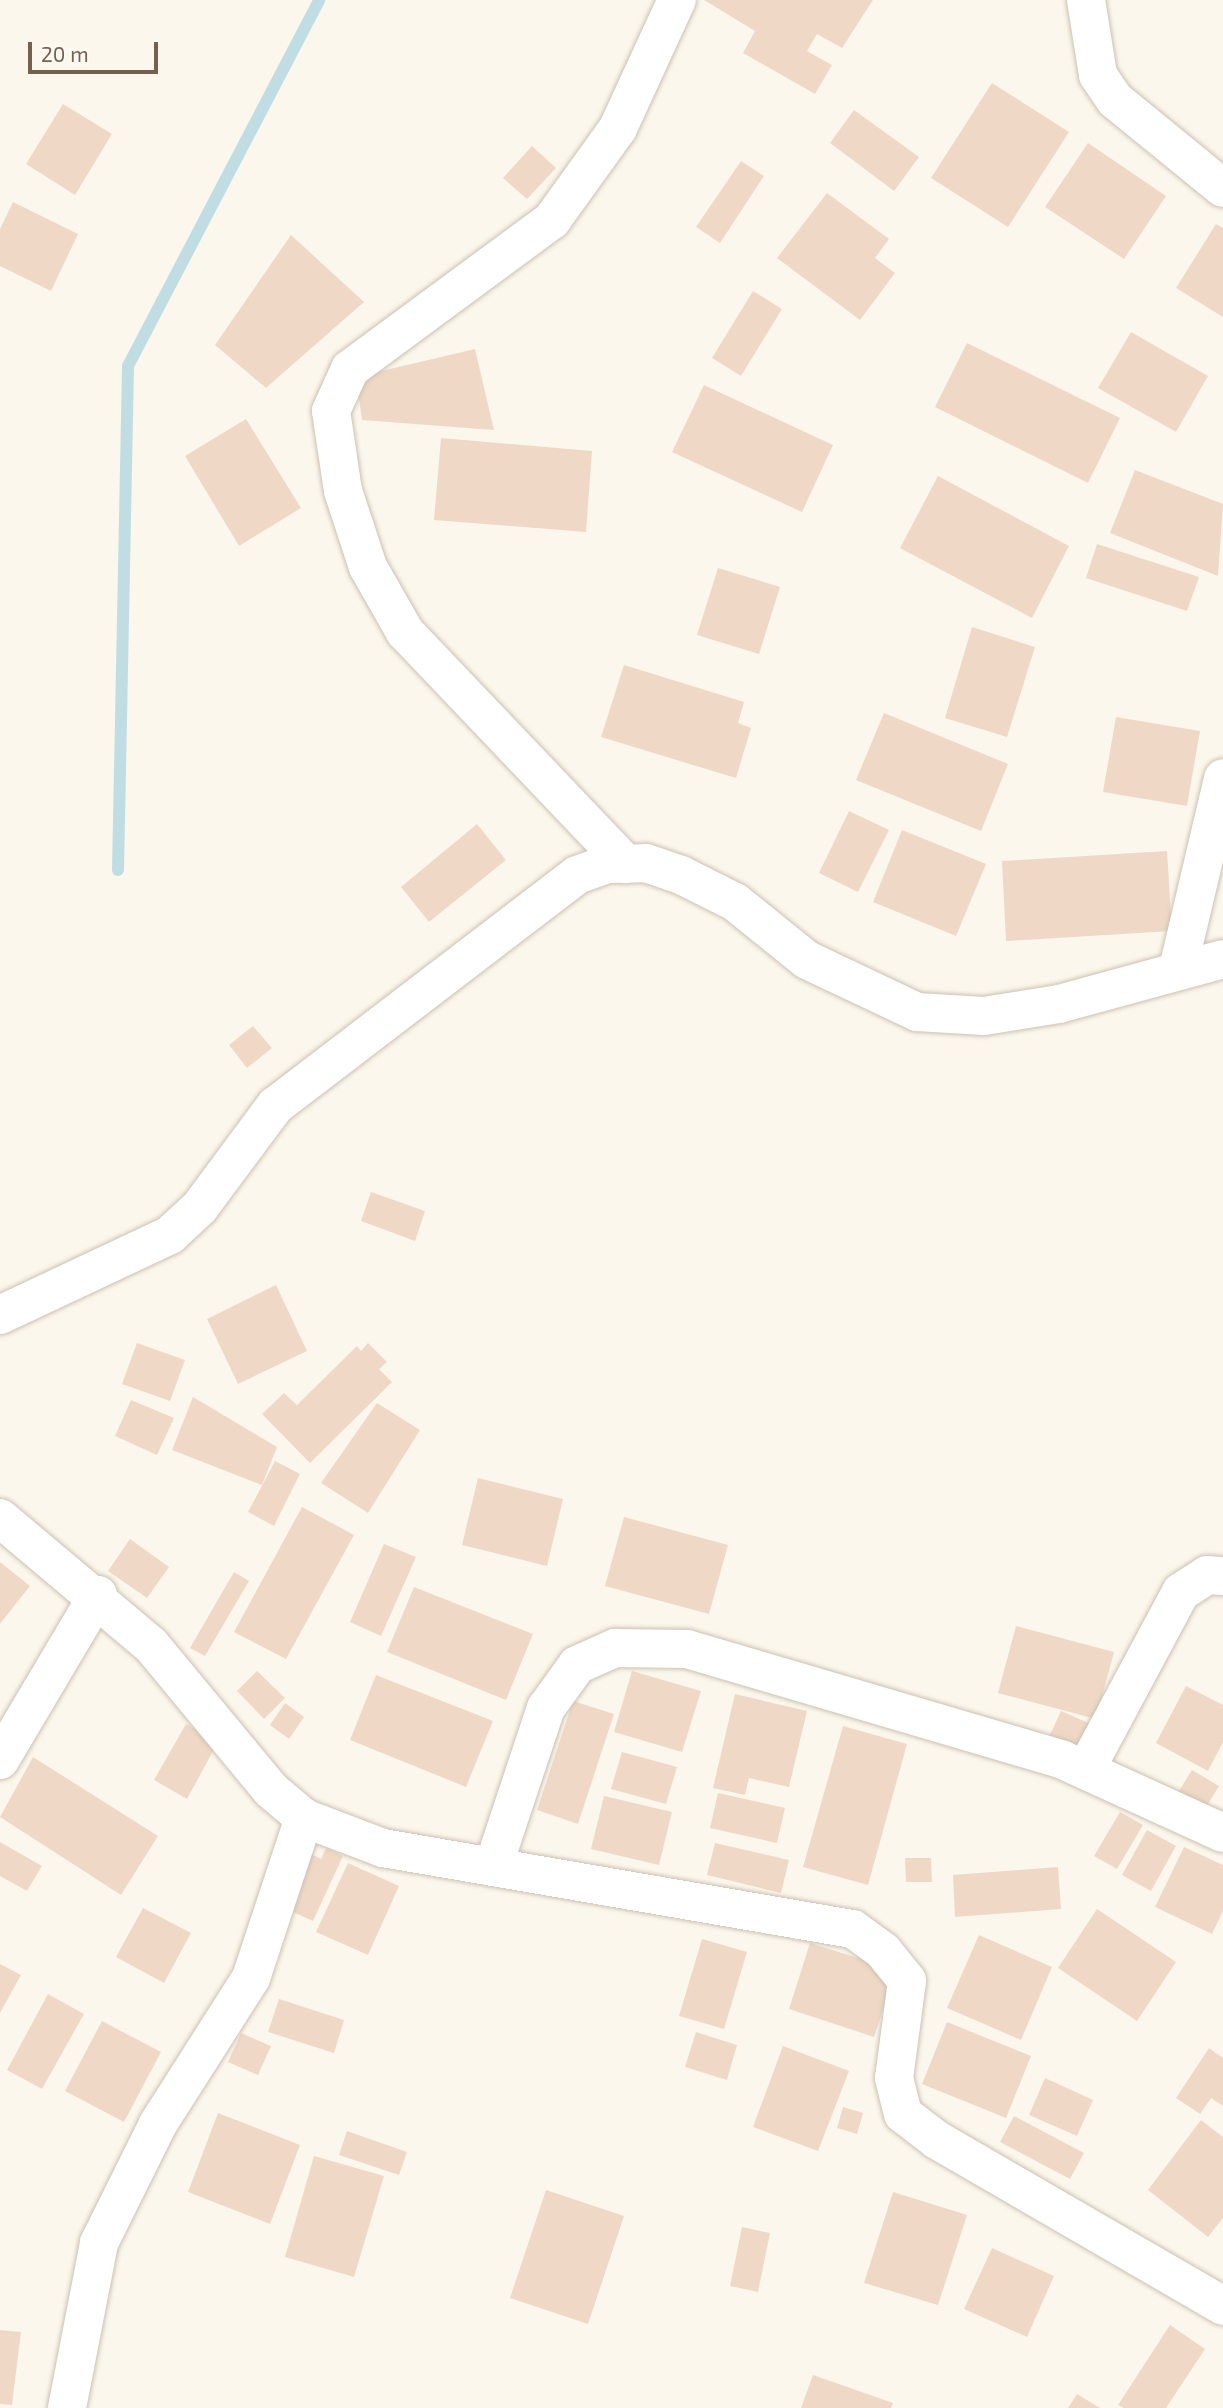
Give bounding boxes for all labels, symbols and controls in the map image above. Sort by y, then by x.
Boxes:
scale bar [32,28,161,72]
text: 20 m [41,41,89,66]

